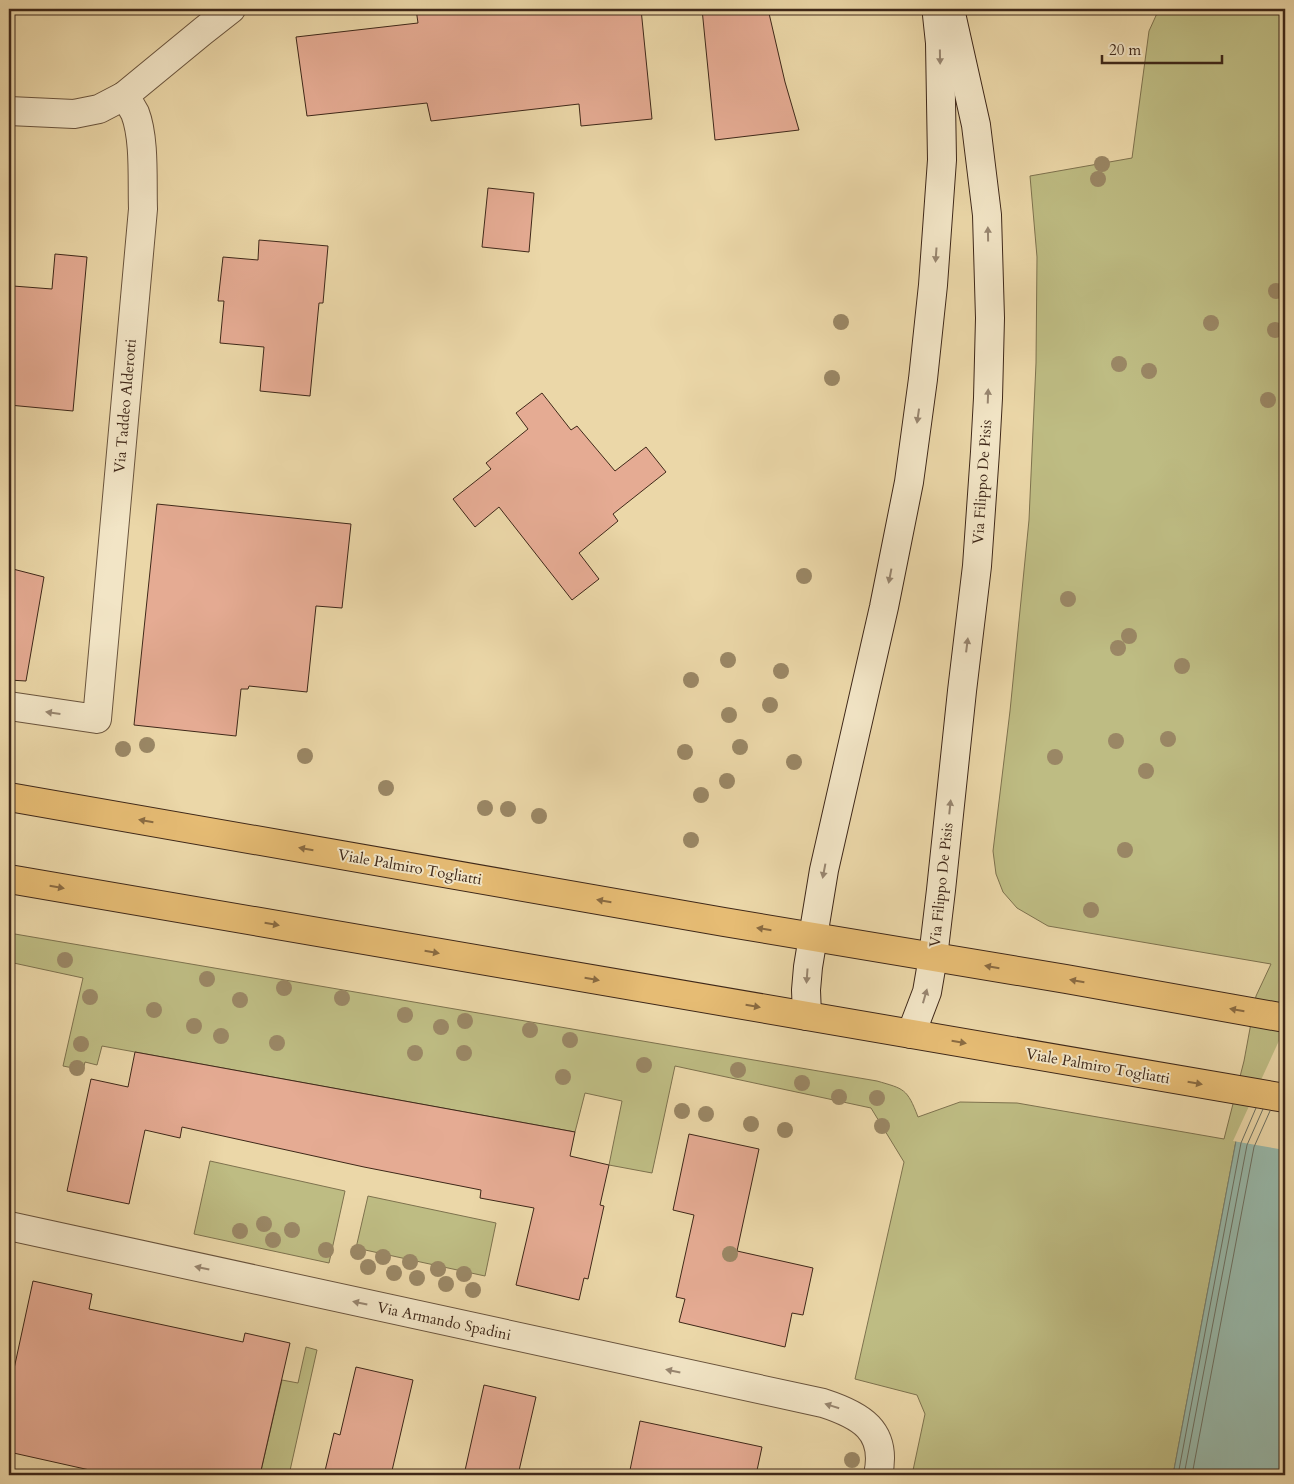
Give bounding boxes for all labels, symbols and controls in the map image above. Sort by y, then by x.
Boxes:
scale bar [1102,32,1222,64]
text: 20 m [1109,40,1141,60]
one-way arrow [936,50,944,66]
one-way arrow [983,225,991,241]
one-way arrow [931,247,939,263]
street label: Via Taddeo Alderotti [109,338,141,474]
one-way arrow [984,388,992,404]
one-way arrow [913,408,921,424]
street label: Via Filippo De Pisis [968,419,996,545]
one-way arrow [886,569,894,585]
one-way arrow [963,637,971,653]
one-way arrow [44,709,60,717]
one-way arrow [946,798,954,814]
one-way arrow [138,817,154,825]
street label: Via Filippo De Pisis [925,822,957,948]
street label: Viale Palmiro Togliatti [336,844,484,890]
one-way arrow [298,845,314,853]
one-way arrow [820,864,828,879]
one-way arrow [49,884,65,892]
one-way arrow [596,897,612,905]
one-way arrow [264,921,280,929]
one-way arrow [756,925,772,933]
one-way arrow [425,948,441,956]
one-way arrow [983,963,999,971]
one-way arrow [803,968,811,984]
one-way arrow [585,976,601,984]
one-way arrow [1069,977,1085,985]
one-way arrow [922,989,930,1004]
one-way arrow [745,1003,761,1011]
one-way arrow [1229,1005,1245,1013]
one-way arrow [952,1038,968,1046]
street label: Viale Palmiro Togliatti [1024,1043,1172,1089]
one-way arrow [1187,1079,1203,1087]
one-way arrow [194,1264,209,1272]
street label: Via Armando Spadini [375,1297,513,1345]
one-way arrow [352,1298,368,1306]
one-way arrow [665,1367,680,1375]
one-way arrow [824,1402,839,1410]

